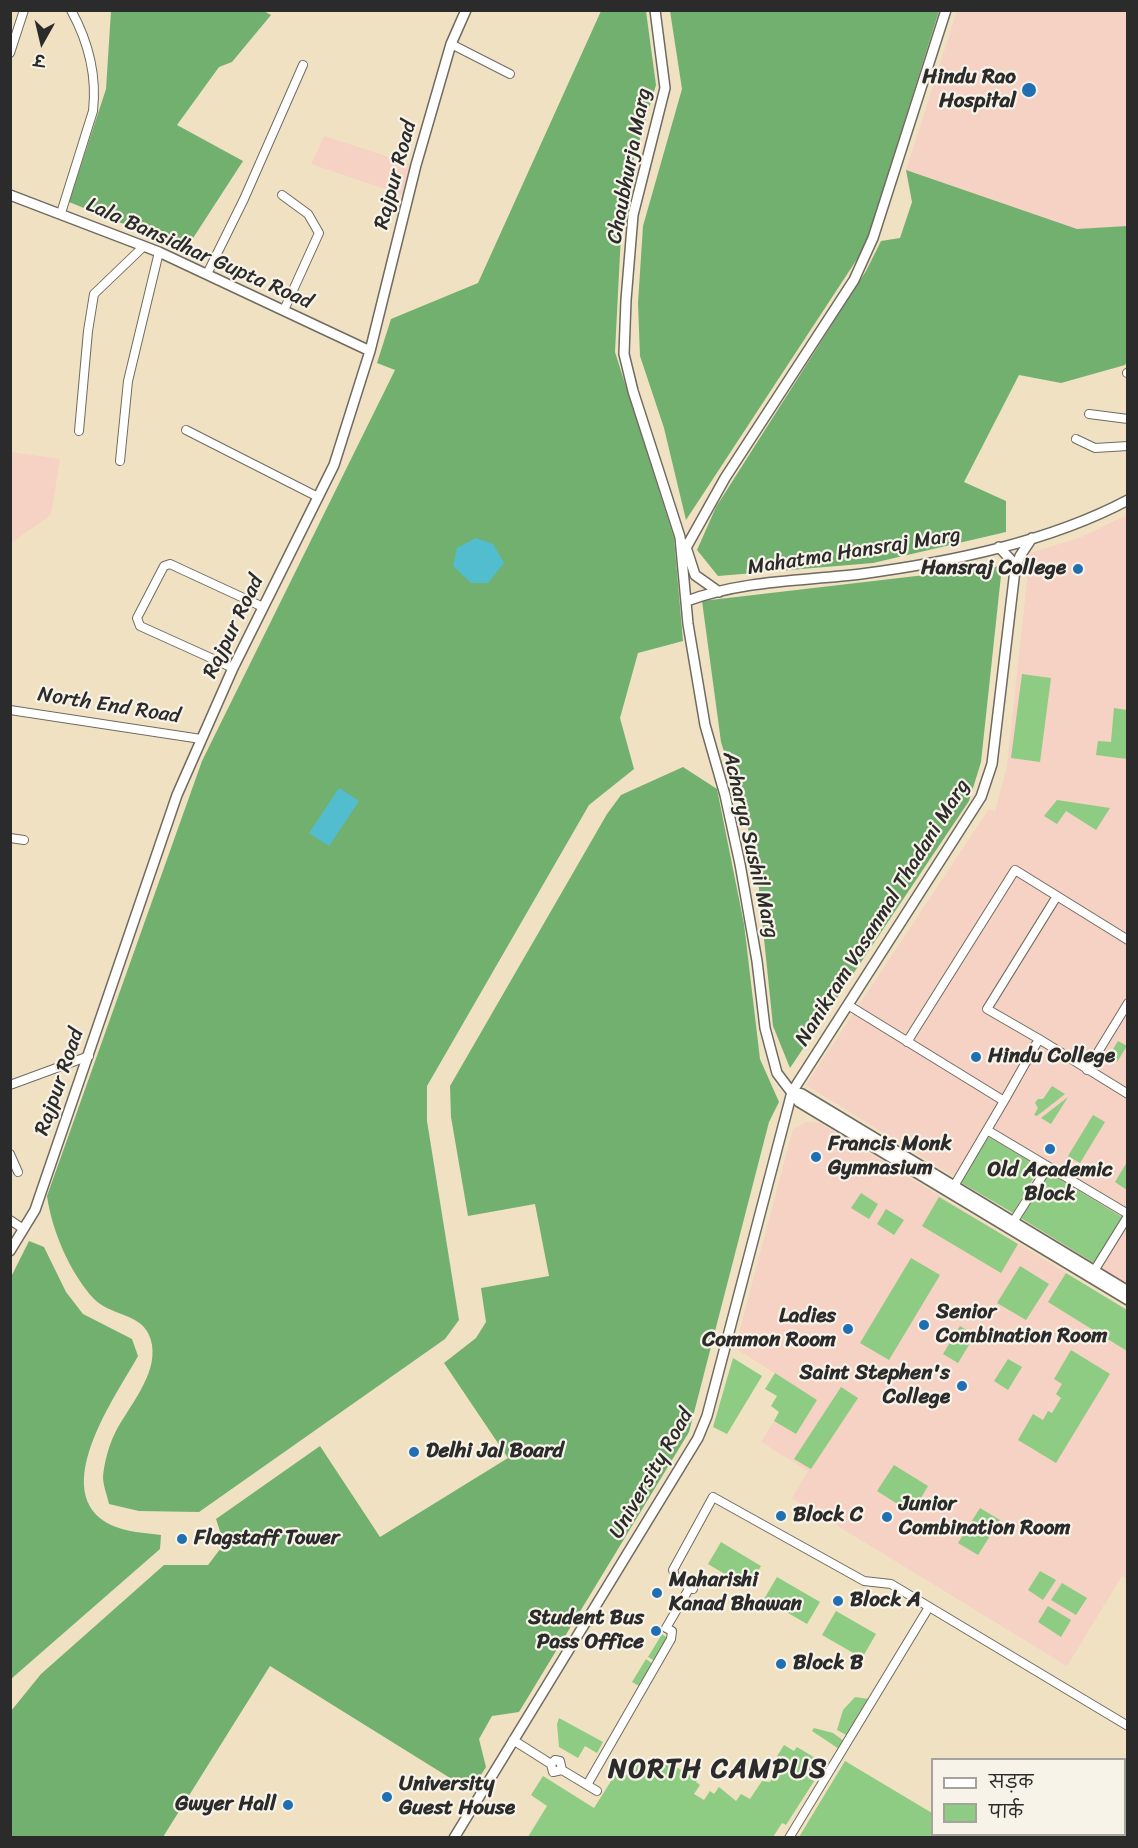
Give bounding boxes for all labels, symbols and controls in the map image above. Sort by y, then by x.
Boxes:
north arrow [12,12,72,72]
text: उ [32,45,47,75]
place label: Hindu Rao Hospital [922,65,1016,115]
marker: Hindu Rao Hospital [1020,81,1038,99]
street label: Chaubhurja Marg [603,86,657,246]
street label: Rajpur Road [369,118,423,232]
street label: Lala Bansidhar Gupta Road [82,193,316,315]
street label: Mahatma Hansraj Marg [746,523,962,581]
place label: Hansraj College [921,556,1066,582]
marker: Hansraj College [1071,562,1085,576]
street label: Rajpur Road [198,571,270,683]
street label: North End Road [36,682,182,730]
street label: Acharya Sushil Marg [716,749,784,941]
street label: Nanikram Vasanmal Thadani Marg [790,775,976,1051]
street label: Rajpur Road [30,1025,90,1139]
place label: Hindu College [988,1044,1115,1070]
marker: Hindu College [969,1050,983,1064]
place label: Francis Monk Gymnasium [828,1132,952,1182]
marker: Old Academic Block [1043,1142,1057,1156]
marker: Francis Monk Gymnasium [809,1150,823,1164]
place label: Old Academic Block [987,1158,1113,1208]
place label: Senior Combination Room [936,1300,1107,1350]
place label: Ladies Common Room [702,1304,836,1354]
marker: Senior Combination Room [917,1318,931,1332]
marker: Ladies Common Room [841,1322,855,1336]
place label: Saint Stephen's College [800,1361,950,1411]
marker: Saint Stephen's College [955,1379,969,1393]
street label: University Road [605,1404,699,1544]
place label: Delhi Jal Board [426,1439,564,1465]
marker: Delhi Jal Board [407,1445,421,1459]
place label: Junior Combination Room [899,1492,1070,1542]
place label: Block C [793,1503,863,1529]
marker: Block C [774,1509,788,1523]
marker: Junior Combination Room [880,1510,894,1524]
place label: Flagstaff Tower [194,1526,339,1552]
marker: Flagstaff Tower [175,1532,189,1546]
place label: Maharishi Kanad Bhawan [669,1568,802,1618]
marker: Maharishi Kanad Bhawan [650,1586,664,1600]
place label: Block A [850,1588,921,1614]
marker: Block A [831,1594,845,1608]
place label: Student Bus Pass Office [528,1606,644,1656]
marker: Student Bus Pass Office [649,1624,663,1638]
place label: Block B [793,1651,863,1677]
marker: Block B [774,1657,788,1671]
district label: NORTH CAMPUS [609,1754,827,1786]
legend [931,1758,1126,1836]
text: सड़क [989,1766,1033,1798]
place label: University Guest House [399,1772,515,1822]
marker: University Guest House [380,1790,394,1804]
place label: Gwyer Hall [175,1792,276,1818]
text: पार्क [989,1796,1023,1828]
marker: Gwyer Hall [281,1798,295,1812]

